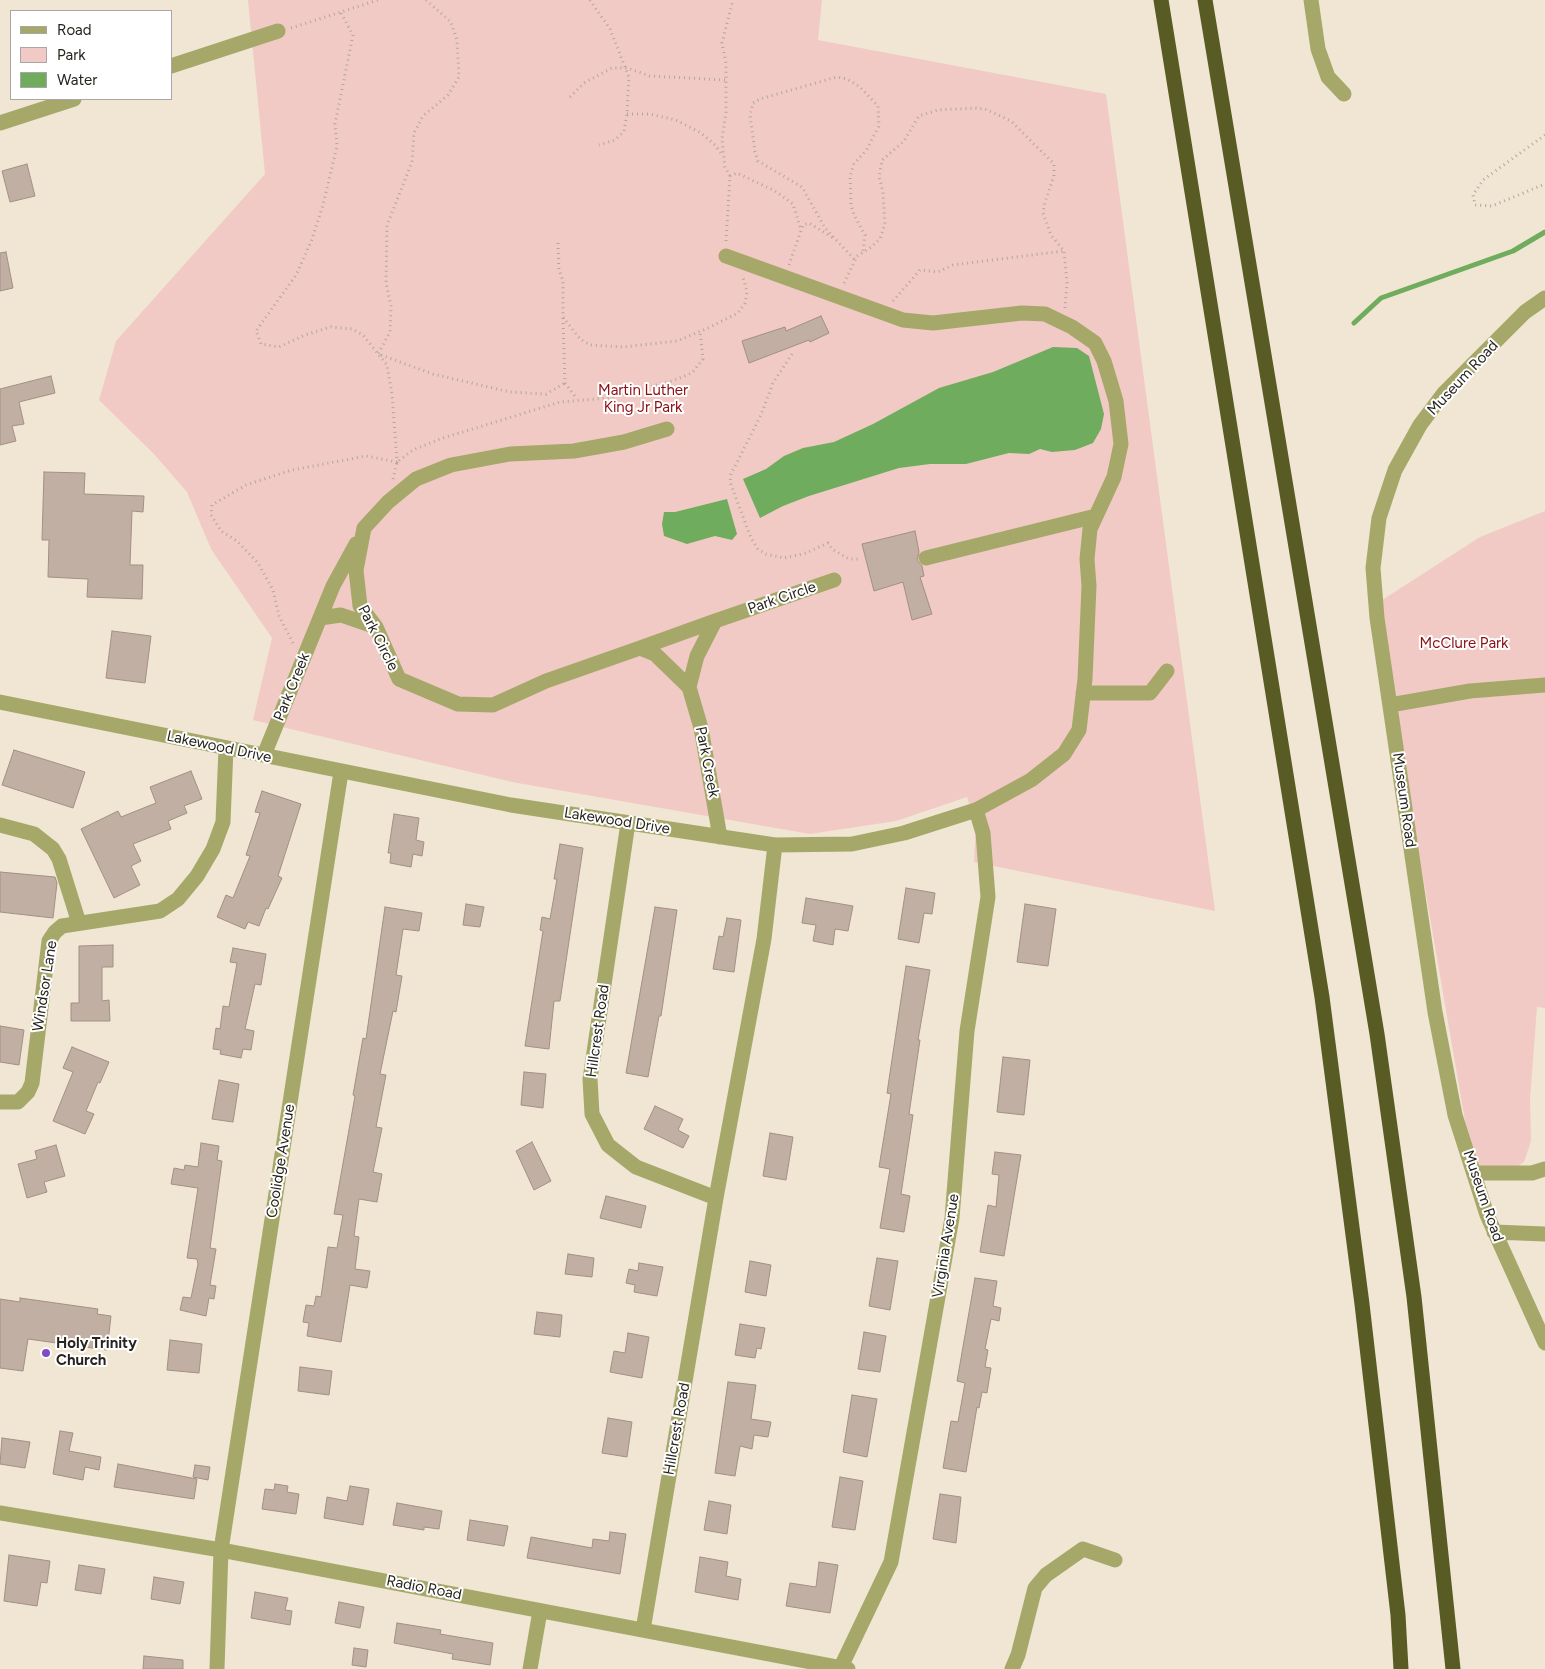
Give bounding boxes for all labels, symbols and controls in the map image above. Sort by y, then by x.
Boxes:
legend [10,10,172,100]
text: Road [57,21,92,39]
text: Park [57,46,86,64]
text: Water [57,71,97,89]
street label: Museum Road [1424,337,1502,419]
park label: Martin Luther King Jr Park [598,382,688,417]
street label: Park Circle [745,578,819,618]
street label: Park Circle [354,602,402,674]
park label: McClure Park [1420,635,1508,653]
street label: Park Creek [270,650,314,724]
street label: Park Creek [691,725,723,799]
street label: Lakewood Drive [165,727,273,767]
street label: Museum Road [1388,751,1420,849]
street label: Lakewood Drive [563,804,671,838]
street label: Windsor Lane [29,939,61,1033]
street label: Hillcrest Road [583,983,613,1079]
street label: Coolidge Avenue [263,1103,299,1219]
street label: Museum Road [1459,1148,1507,1244]
street label: Virginia Avenue [929,1193,963,1299]
place label: Holy Trinity Church [56,1335,137,1370]
marker: Holy Trinity Church [40,1347,52,1359]
street label: Hillcrest Road [660,1381,694,1477]
street label: Radio Road [385,1572,463,1604]

